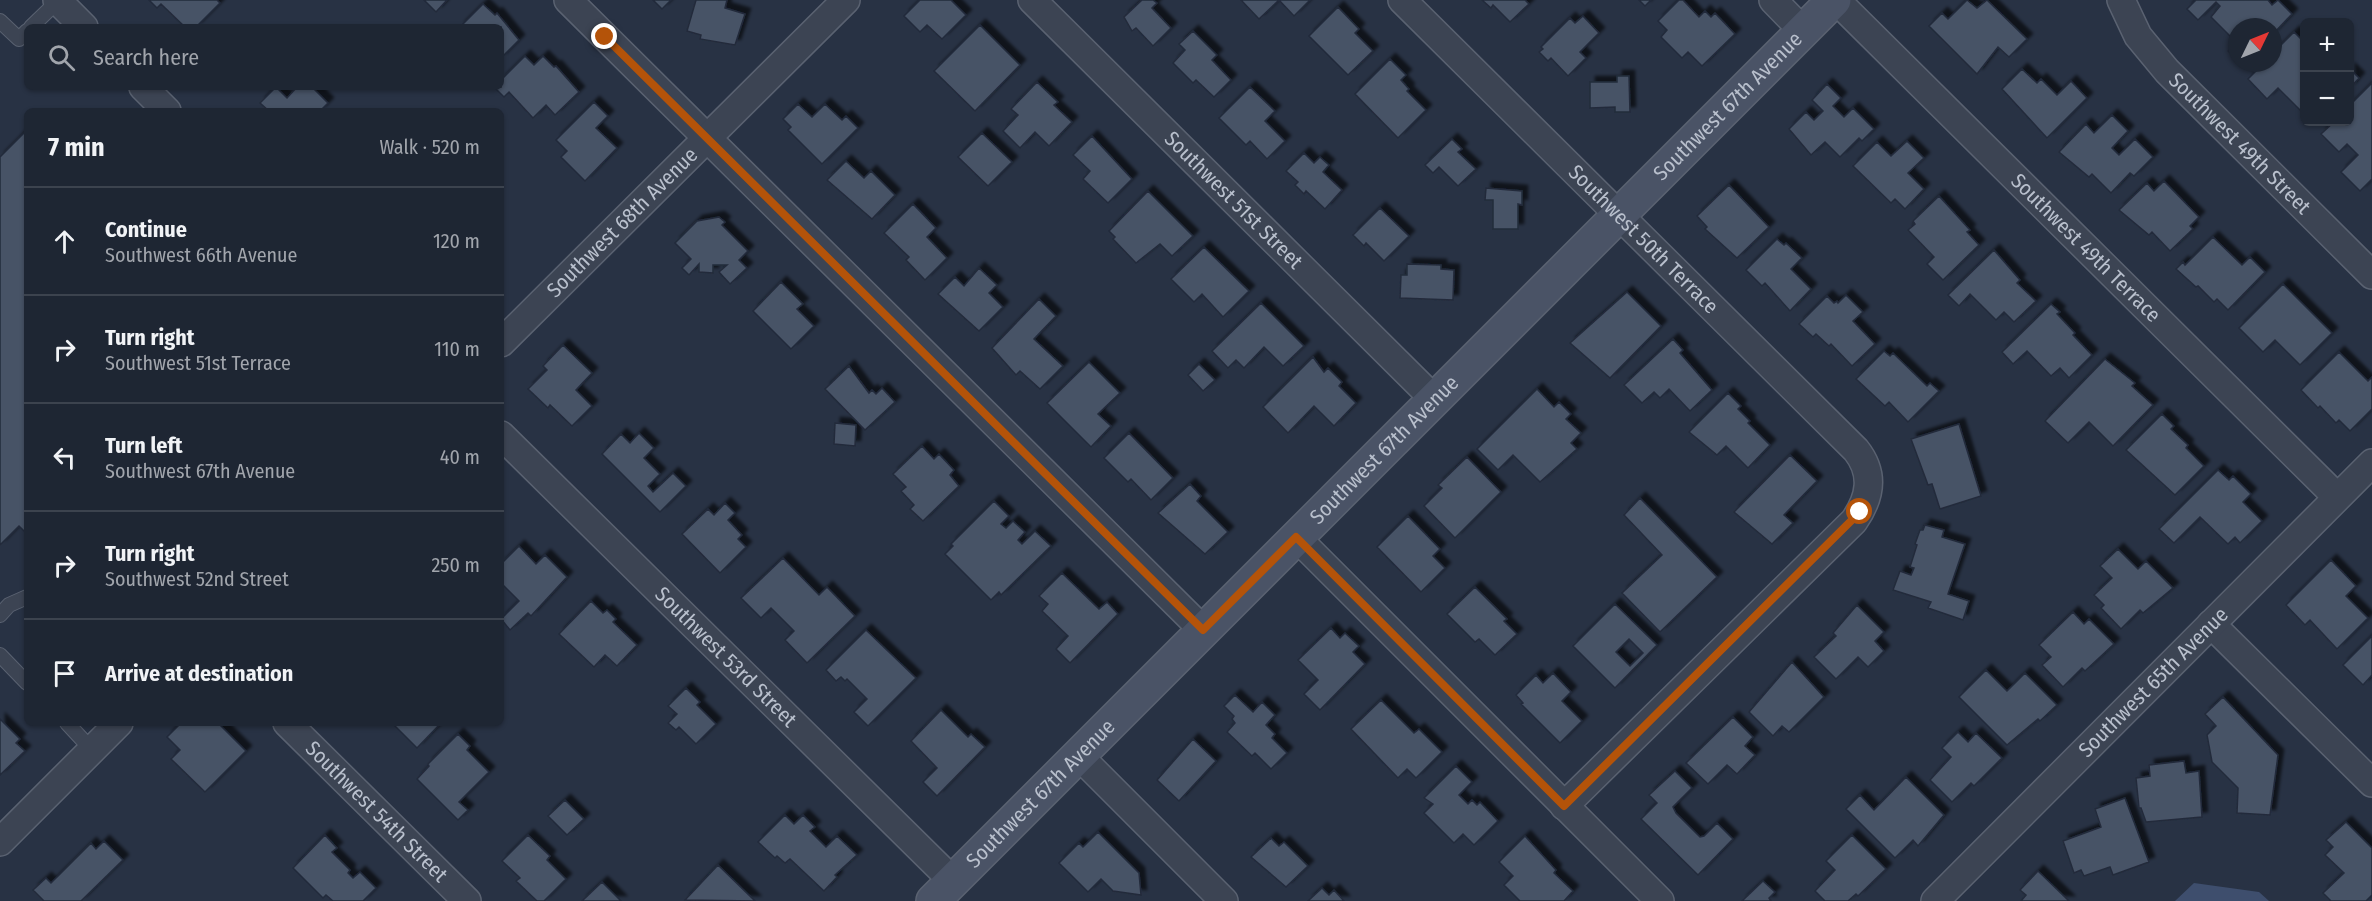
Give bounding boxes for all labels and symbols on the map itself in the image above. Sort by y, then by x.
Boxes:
north arrow [2228,18,2282,72]
route end [591,23,617,49]
street label: Southwest 67th Avenue [1648,26,1808,186]
street label: Southwest 49th Street [2163,67,2316,220]
street label: Southwest 51st Street [1159,126,1308,274]
street label: Southwest 68th Avenue [541,142,703,303]
street label: Southwest 50th Terrace [1563,159,1724,319]
street label: Southwest 49th Terrace [2006,168,2166,328]
street label: Southwest 67th Avenue [1304,370,1464,530]
route start [1846,498,1872,524]
street label: Southwest 53rd Street [650,581,802,733]
street label: Southwest 65th Avenue [2073,602,2233,763]
street label: Southwest 67th Avenue [961,714,1120,873]
street label: Southwest 54th Street [300,736,453,888]

